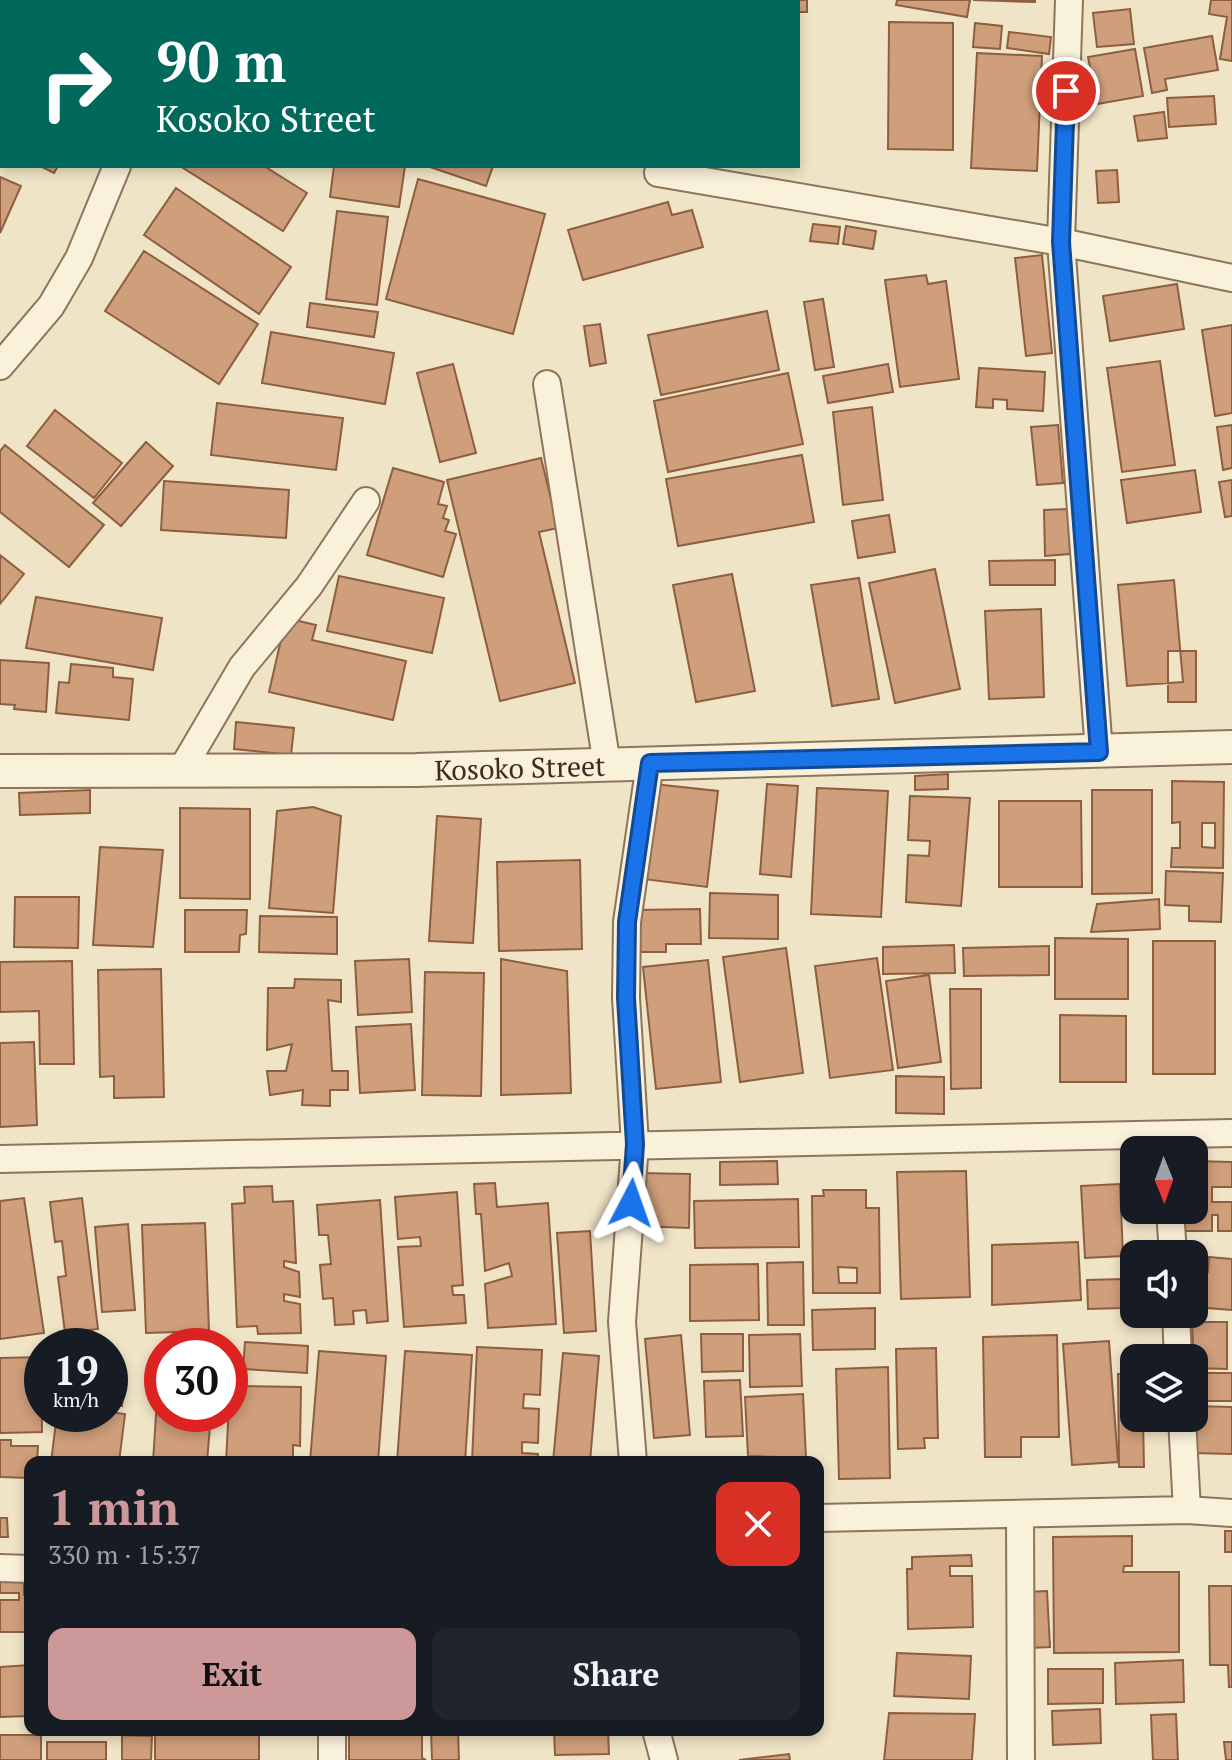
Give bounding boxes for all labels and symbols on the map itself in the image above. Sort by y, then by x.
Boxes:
pin [1032,57,1100,125]
street label: Kosoko Street [434,746,607,788]
north arrow [1120,1136,1208,1224]
position arrow [589,1161,673,1245]
speed limit sign: 30 [144,1328,248,1432]

